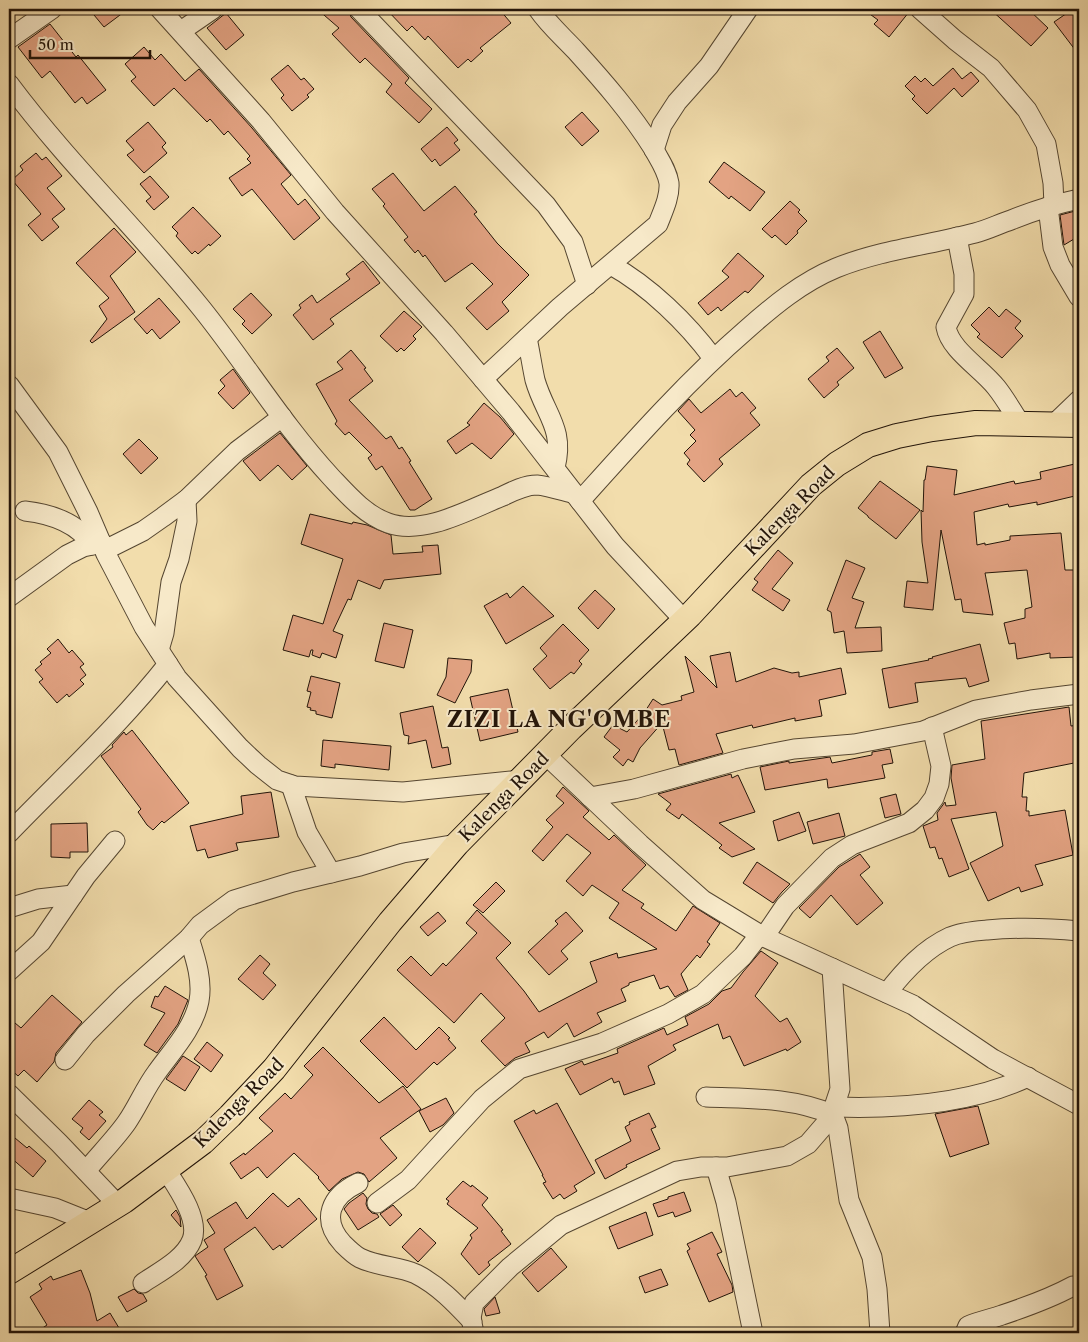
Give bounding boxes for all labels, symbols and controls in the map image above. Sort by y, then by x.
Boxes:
scale bar [30,28,150,60]
text: 50 m [38,35,74,54]
street label: Kalenga Road [740,461,840,561]
district label: ZIZI LA NG'OMBE [447,706,671,733]
street label: Kalenga Road [454,747,554,847]
street label: Kalenga Road [189,1053,289,1153]

